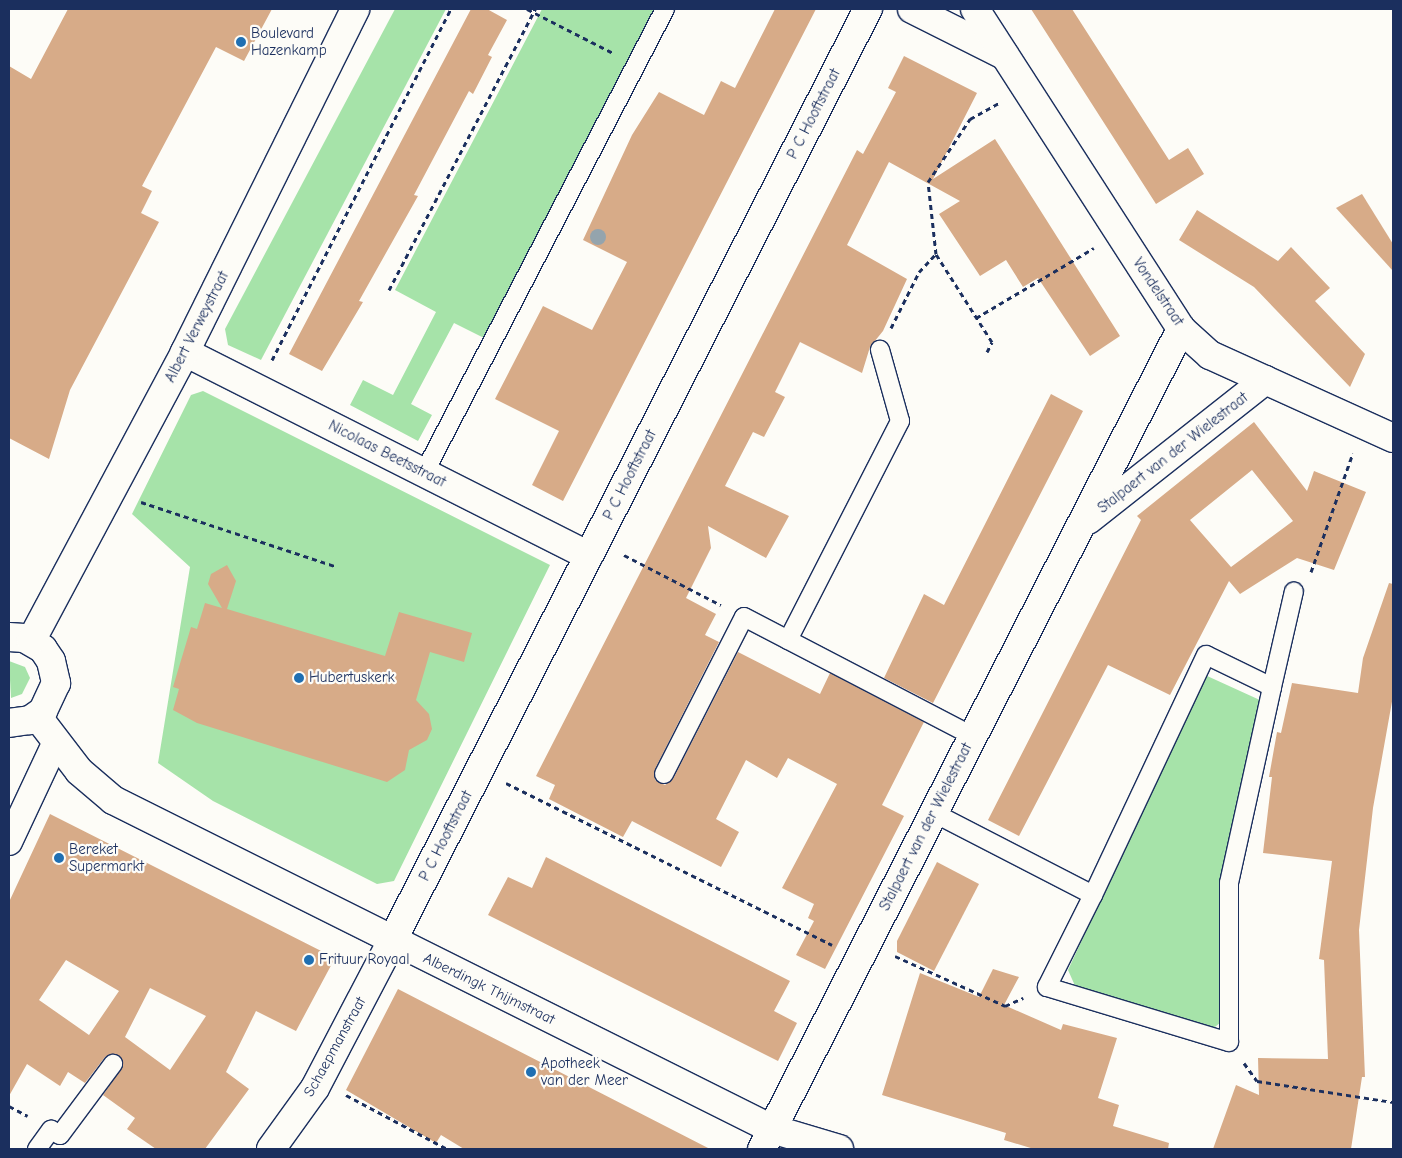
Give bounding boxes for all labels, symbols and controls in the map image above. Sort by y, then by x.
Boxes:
place label: Boulevard Hazenkamp [251,24,327,59]
marker: Boulevard Hazenkamp [235,36,247,48]
street label: P C Hooftstraat [784,66,844,162]
street label: Vondelstraat [1129,255,1187,329]
street label: Albert Verweystraat [161,268,233,386]
street label: Stalpaert van der Wielestraat [1094,389,1252,517]
street label: Nicolaas Beetsstraat [325,417,449,491]
street label: P C Hooftstraat [600,427,660,523]
place label: Hubertuskerk [309,669,395,687]
marker: Hubertuskerk [293,672,305,684]
street label: Stalpaert van der Wielestraat [876,740,976,914]
street label: P C Hooftstraat [416,788,476,884]
place label: Bereket Supermarkt [69,840,144,875]
marker: Bereket Supermarkt [53,852,65,864]
street label: Alberdingk Thijmstraat [420,949,558,1029]
place label: Frituur Royaal [319,951,409,969]
marker: Frituur Royaal [303,954,315,966]
street label: Schaepmanstraat [300,994,370,1100]
place label: Apotheek van der Meer [541,1054,628,1089]
marker: Apotheek van der Meer [525,1066,537,1078]

